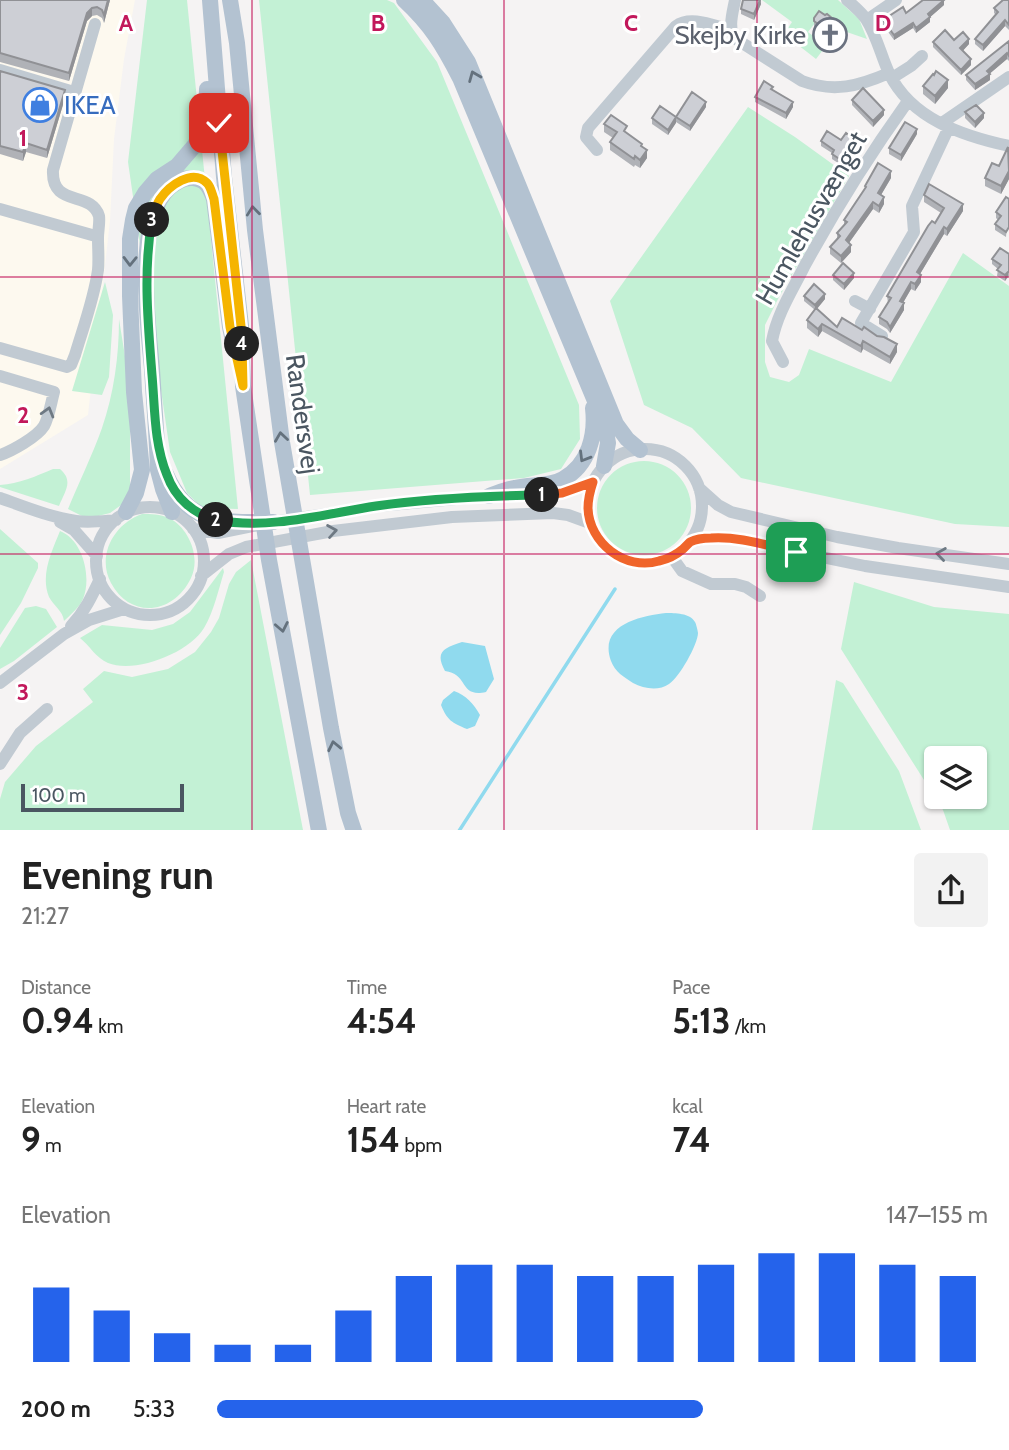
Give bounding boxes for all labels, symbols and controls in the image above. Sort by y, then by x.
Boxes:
text: A [119,9,134,37]
text: B [371,9,385,37]
text: C [624,9,638,37]
text: D [875,9,891,37]
church icon: Skejby Kirke [811,16,849,54]
place label: Skejby Kirke [674,19,806,51]
one-way arrow [468,71,482,83]
shop icon: IKEA [21,86,59,124]
place label: IKEA [64,89,116,121]
pin [189,93,249,153]
icon: check [200,104,238,142]
text: 1 [19,124,27,152]
street label: Humlehusvænget [748,125,874,310]
pin: 3 [134,202,170,238]
one-way arrow [246,205,261,216]
text: 3 [146,208,157,231]
one-way arrow [122,256,138,267]
pin: 4 [224,326,260,362]
text: 4 [236,332,247,355]
street label: Randersvej [279,352,327,476]
text: 2 [17,401,29,429]
one-way arrow [40,406,55,418]
one-way arrow [274,431,289,443]
one-way arrow [579,450,592,463]
pin: 1 [524,477,560,512]
text: 1 [538,483,545,506]
pin: 2 [198,503,234,538]
text: 2 [210,508,221,531]
pin [766,522,826,582]
one-way arrow [326,524,338,539]
icon: arrive [777,533,815,571]
one-way arrow [936,547,947,562]
one-way arrow [274,621,289,633]
text: 3 [17,678,29,706]
one-way arrow [328,740,343,752]
map controls [924,746,987,809]
button: layers [924,746,987,809]
scale bar [21,782,184,813]
text: 100 m [32,784,86,807]
text: Evening run [21,852,214,899]
button: share [914,853,988,927]
text: 21:27 [21,902,69,930]
text: Distance [21,976,91,999]
text: Time [347,976,387,999]
text: Pace [672,976,710,999]
text: 0.94 [21,999,94,1042]
text: 4:54 [347,999,417,1042]
text: 5:13 [672,999,731,1042]
text: km [94,1015,123,1038]
text: /km [731,1015,766,1038]
text: Elevation [21,1095,95,1118]
text: Heart rate [347,1095,426,1118]
text: kcal [672,1095,703,1118]
text: 9 [21,1118,41,1161]
text: 154 [347,1118,400,1161]
text: 74 [672,1118,711,1161]
text: m [41,1134,62,1157]
text: bpm [400,1134,442,1157]
text: Elevation [21,1201,111,1229]
text: 147–155 m [886,1201,988,1229]
text: 200 m [21,1395,91,1423]
text: 5:33 [133,1395,175,1423]

